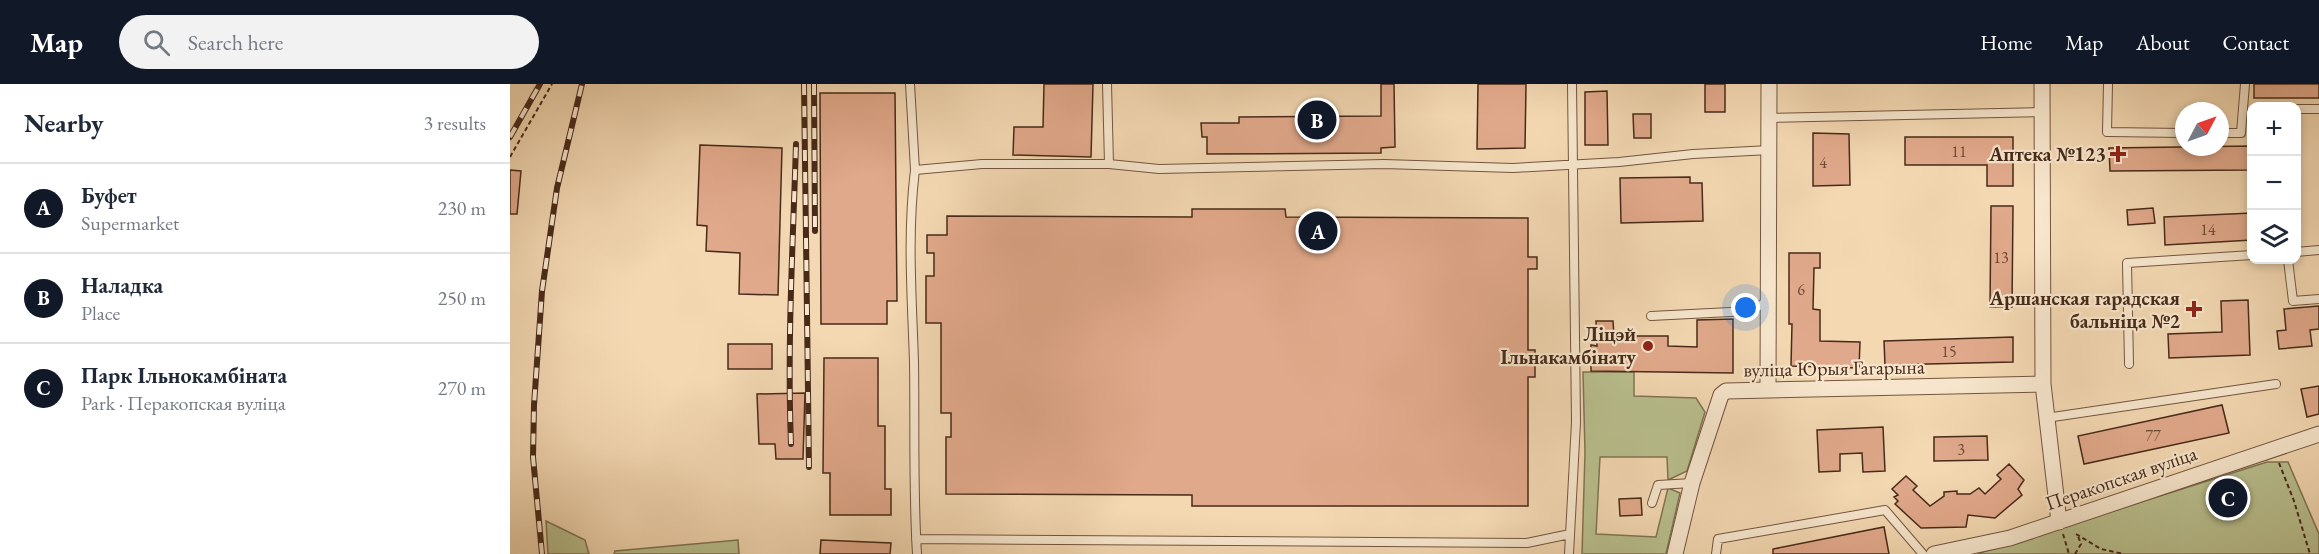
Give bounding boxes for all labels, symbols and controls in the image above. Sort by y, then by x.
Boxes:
search box [119,15,539,69]
text: Map [30,24,83,60]
icon: search [140,26,173,59]
text: Search here [188,28,283,57]
text: Home [1980,29,2032,56]
text: Map [2065,29,2103,56]
text: About [2136,29,2189,56]
text: Contact [2222,29,2289,56]
pin: B [1298,98,1336,142]
north arrow [2175,102,2229,156]
map controls [2247,102,2301,264]
button: + [2247,102,2301,156]
text: Nearby [24,106,104,140]
text: 3 results [423,110,486,136]
house number: 11 [1951,141,1967,162]
place label: Аптека №123 [1988,141,2106,167]
marker: Аптека №123 [2111,147,2125,161]
house number: 4 [1819,152,1827,173]
button: − [2247,156,2301,210]
text: Буфет [81,181,137,210]
text: A [36,195,51,221]
text: 230 m [438,195,486,221]
pin: A [1298,208,1338,254]
text: Supermarket [81,210,179,236]
button: layers [2247,210,2301,264]
house number: 14 [2200,219,2216,240]
house number: 13 [1993,247,2009,268]
text: Наладка [81,271,163,300]
house number: 6 [1797,279,1805,300]
text: B [37,285,50,311]
text: 250 m [438,285,486,311]
place label: Аршанская гарадская бальніца №2 [1989,285,2180,334]
your location [1731,293,1760,322]
text: Place [81,300,120,326]
marker: Аршанская гарадская бальніца №2 [2185,300,2203,318]
place label: Ліцэй Ільнакамбінату [1501,321,1636,370]
marker: Ліцэй Ільнакамбінату [1641,339,1655,353]
house number: 15 [1941,341,1957,362]
street label: вуліца Юрыя Гагарына [1743,353,1925,383]
text: Парк Ільнокамбіната [81,361,287,390]
text: C [36,375,51,401]
text: 270 m [438,375,486,401]
text: Park · Перакопская вуліца [81,390,286,416]
house number: 77 [2145,425,2161,446]
house number: 3 [1957,439,1965,460]
street label: Перакопская вуліца [2042,440,2200,516]
pin: C [2208,476,2248,520]

